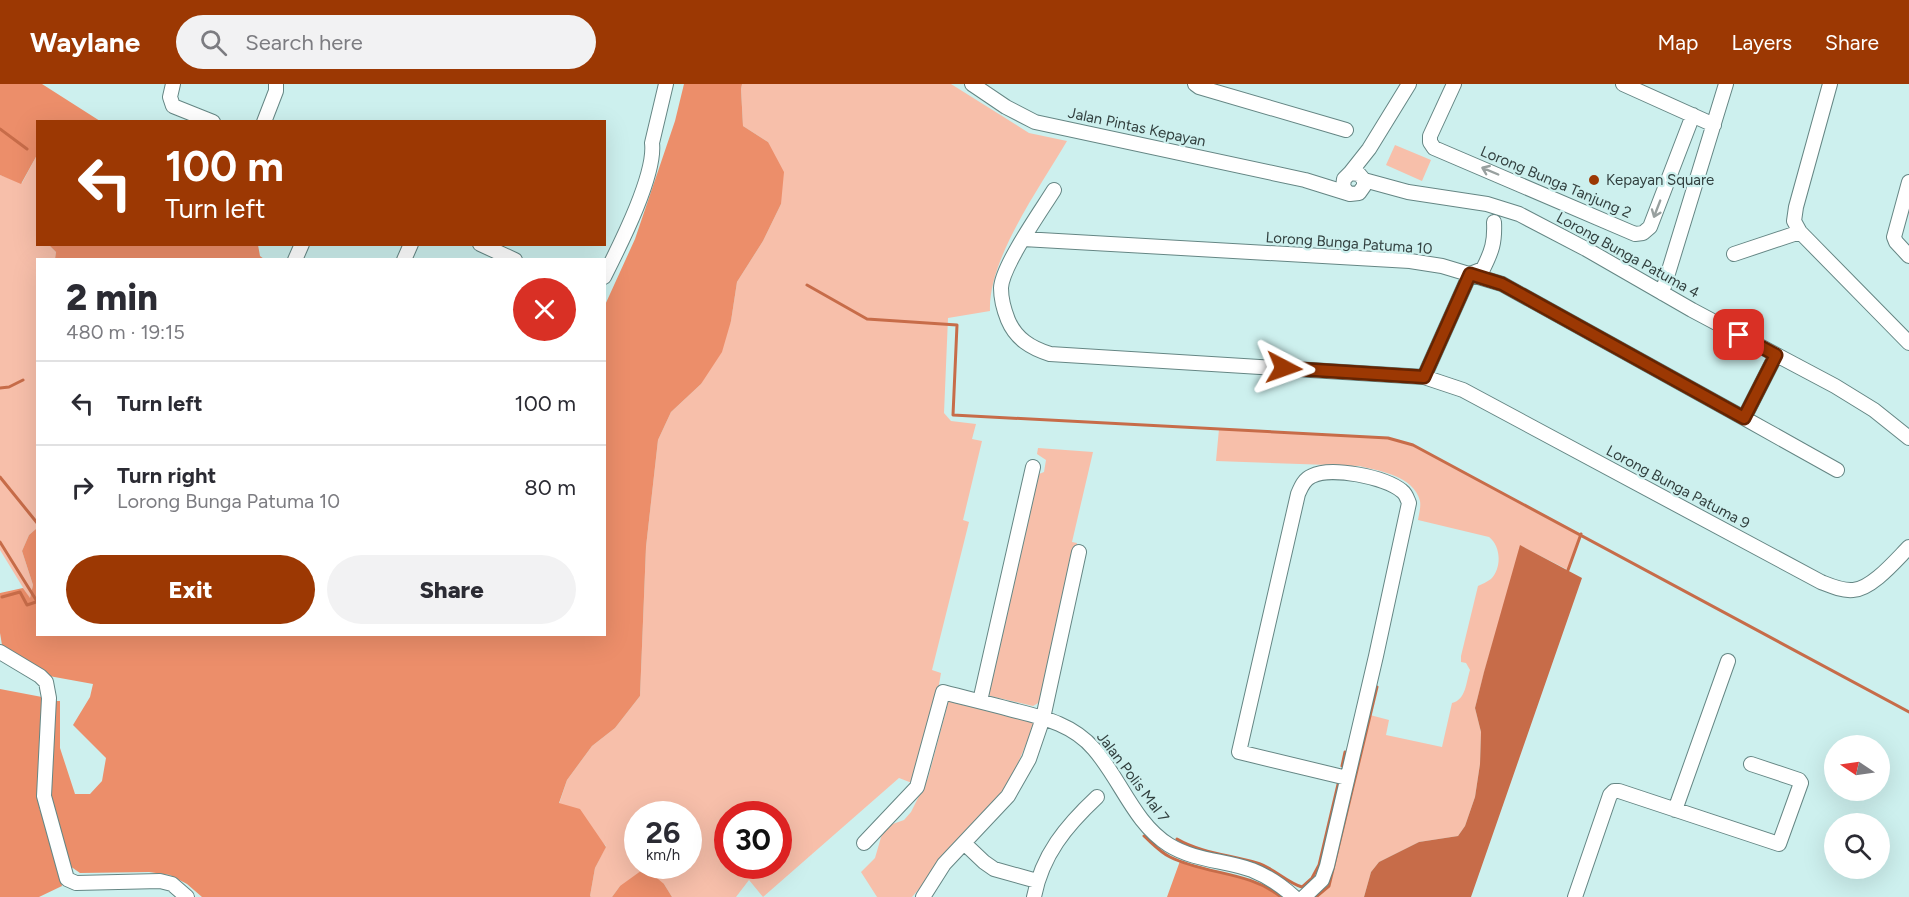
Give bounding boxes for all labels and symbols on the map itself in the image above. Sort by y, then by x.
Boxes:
street label: Jalan Pintas Kepayan [1067,104,1207,150]
street label: Lorong Bunga Tanjung 2 [1478,142,1634,222]
one-way arrow [1481,165,1499,177]
place label: Kepayan Square [1606,171,1714,189]
marker: Kepayan Square [1587,173,1601,187]
one-way arrow [1651,200,1662,218]
street label: Lorong Bunga Patuma 4 [1553,208,1703,302]
street label: Lorong Bunga Patuma 10 [1265,228,1433,258]
pin [1713,309,1764,360]
position arrow [1252,336,1316,400]
street label: Lorong Bunga Patuma 9 [1603,441,1753,533]
street label: Jalan Polis Mal 7 [1093,728,1173,826]
north arrow [1824,735,1890,801]
speed limit sign: 30 [714,801,792,879]

